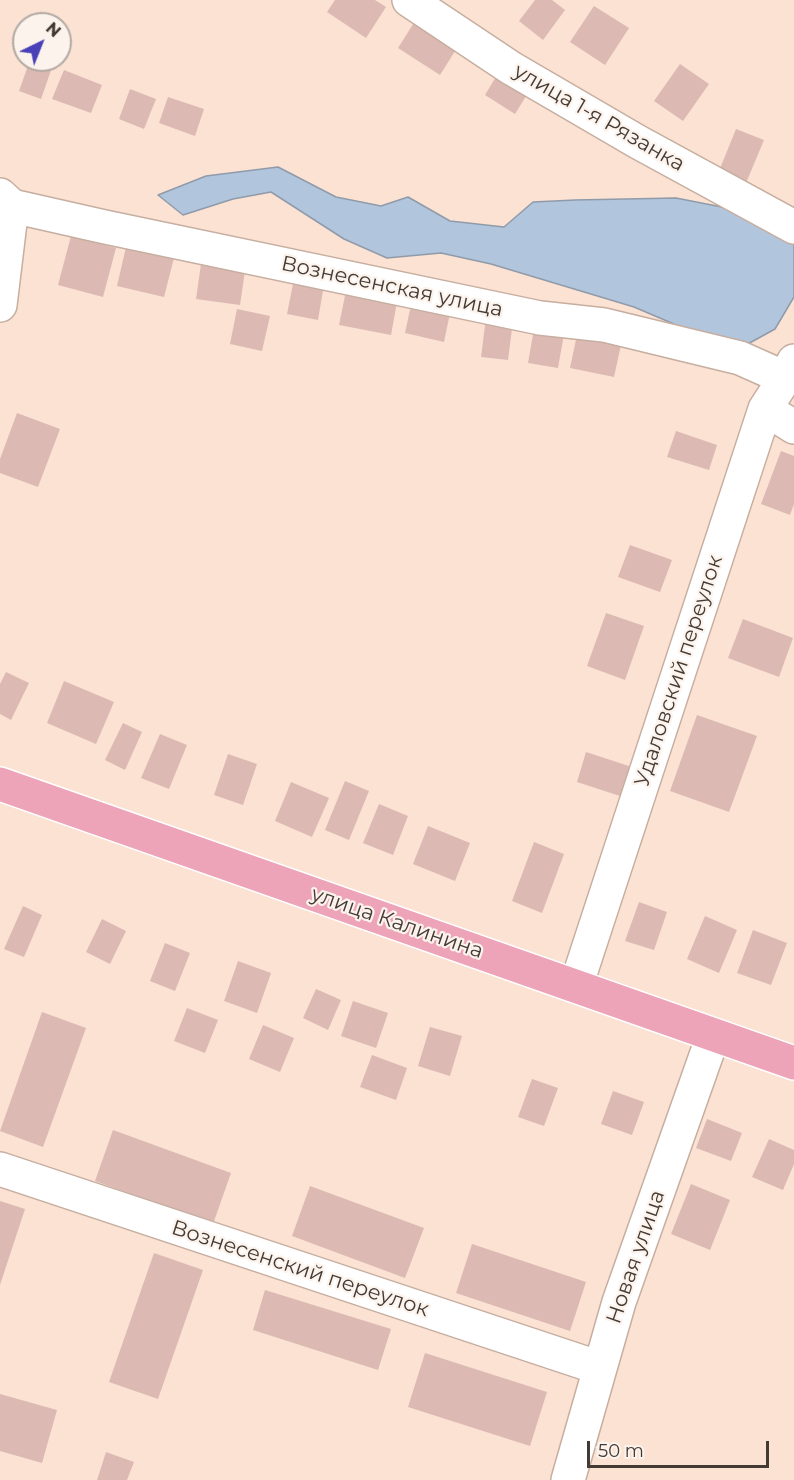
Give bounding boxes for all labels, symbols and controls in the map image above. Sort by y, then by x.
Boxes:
north arrow [12,12,72,72]
text: N [42,19,64,41]
street label: улица 1-я Рязанка [509,59,689,177]
street label: Вознесенская улица [279,251,505,323]
street label: Удаловский переулок [630,552,728,790]
street label: улица Калинина [308,882,486,964]
street label: Новая улица [601,1187,671,1327]
street label: Вознесенский переулок [168,1215,432,1323]
scale bar [590,1429,772,1467]
text: 50 m [598,1440,644,1462]

